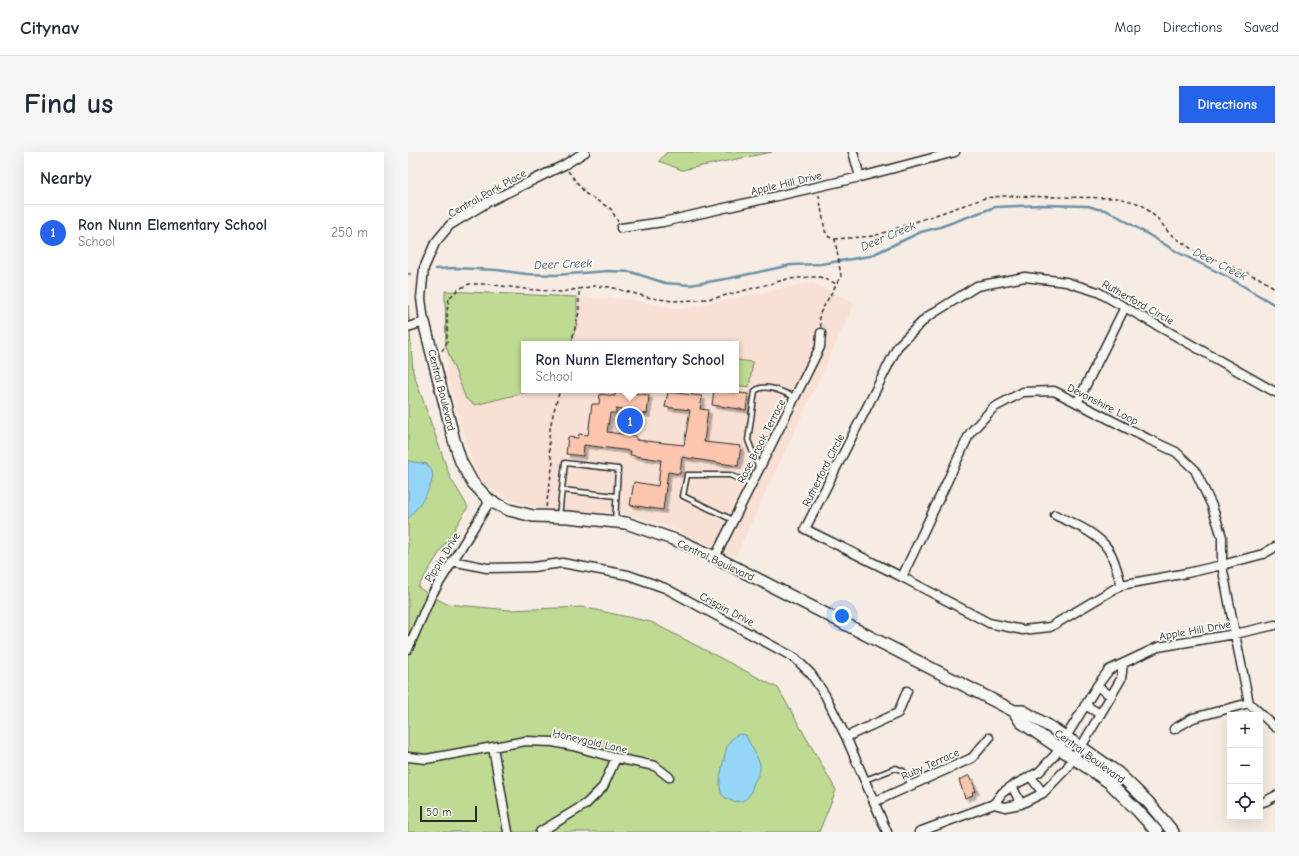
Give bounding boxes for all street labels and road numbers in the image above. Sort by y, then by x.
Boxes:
street label: Central Park Place [446,166,529,220]
street label: Apple Hill Drive [749,169,823,198]
street label: Rutherford Circle [1100,277,1176,328]
street label: Central Boulevard [425,348,458,432]
street label: Devonshire Loop [1065,381,1141,428]
street label: Rose Brook Terrace [735,396,789,486]
street label: Rutherford Circle [800,431,848,509]
street label: Pippin Drive [422,530,463,585]
street label: Central Boulevard [675,537,757,584]
street label: Crispin Drive [697,590,757,629]
street label: Apple Hill Drive [1158,618,1232,643]
street label: Honeygold Lane [551,727,629,757]
street label: Central Boulevard [1052,727,1127,786]
street label: Ruby Terrace [899,746,962,783]

